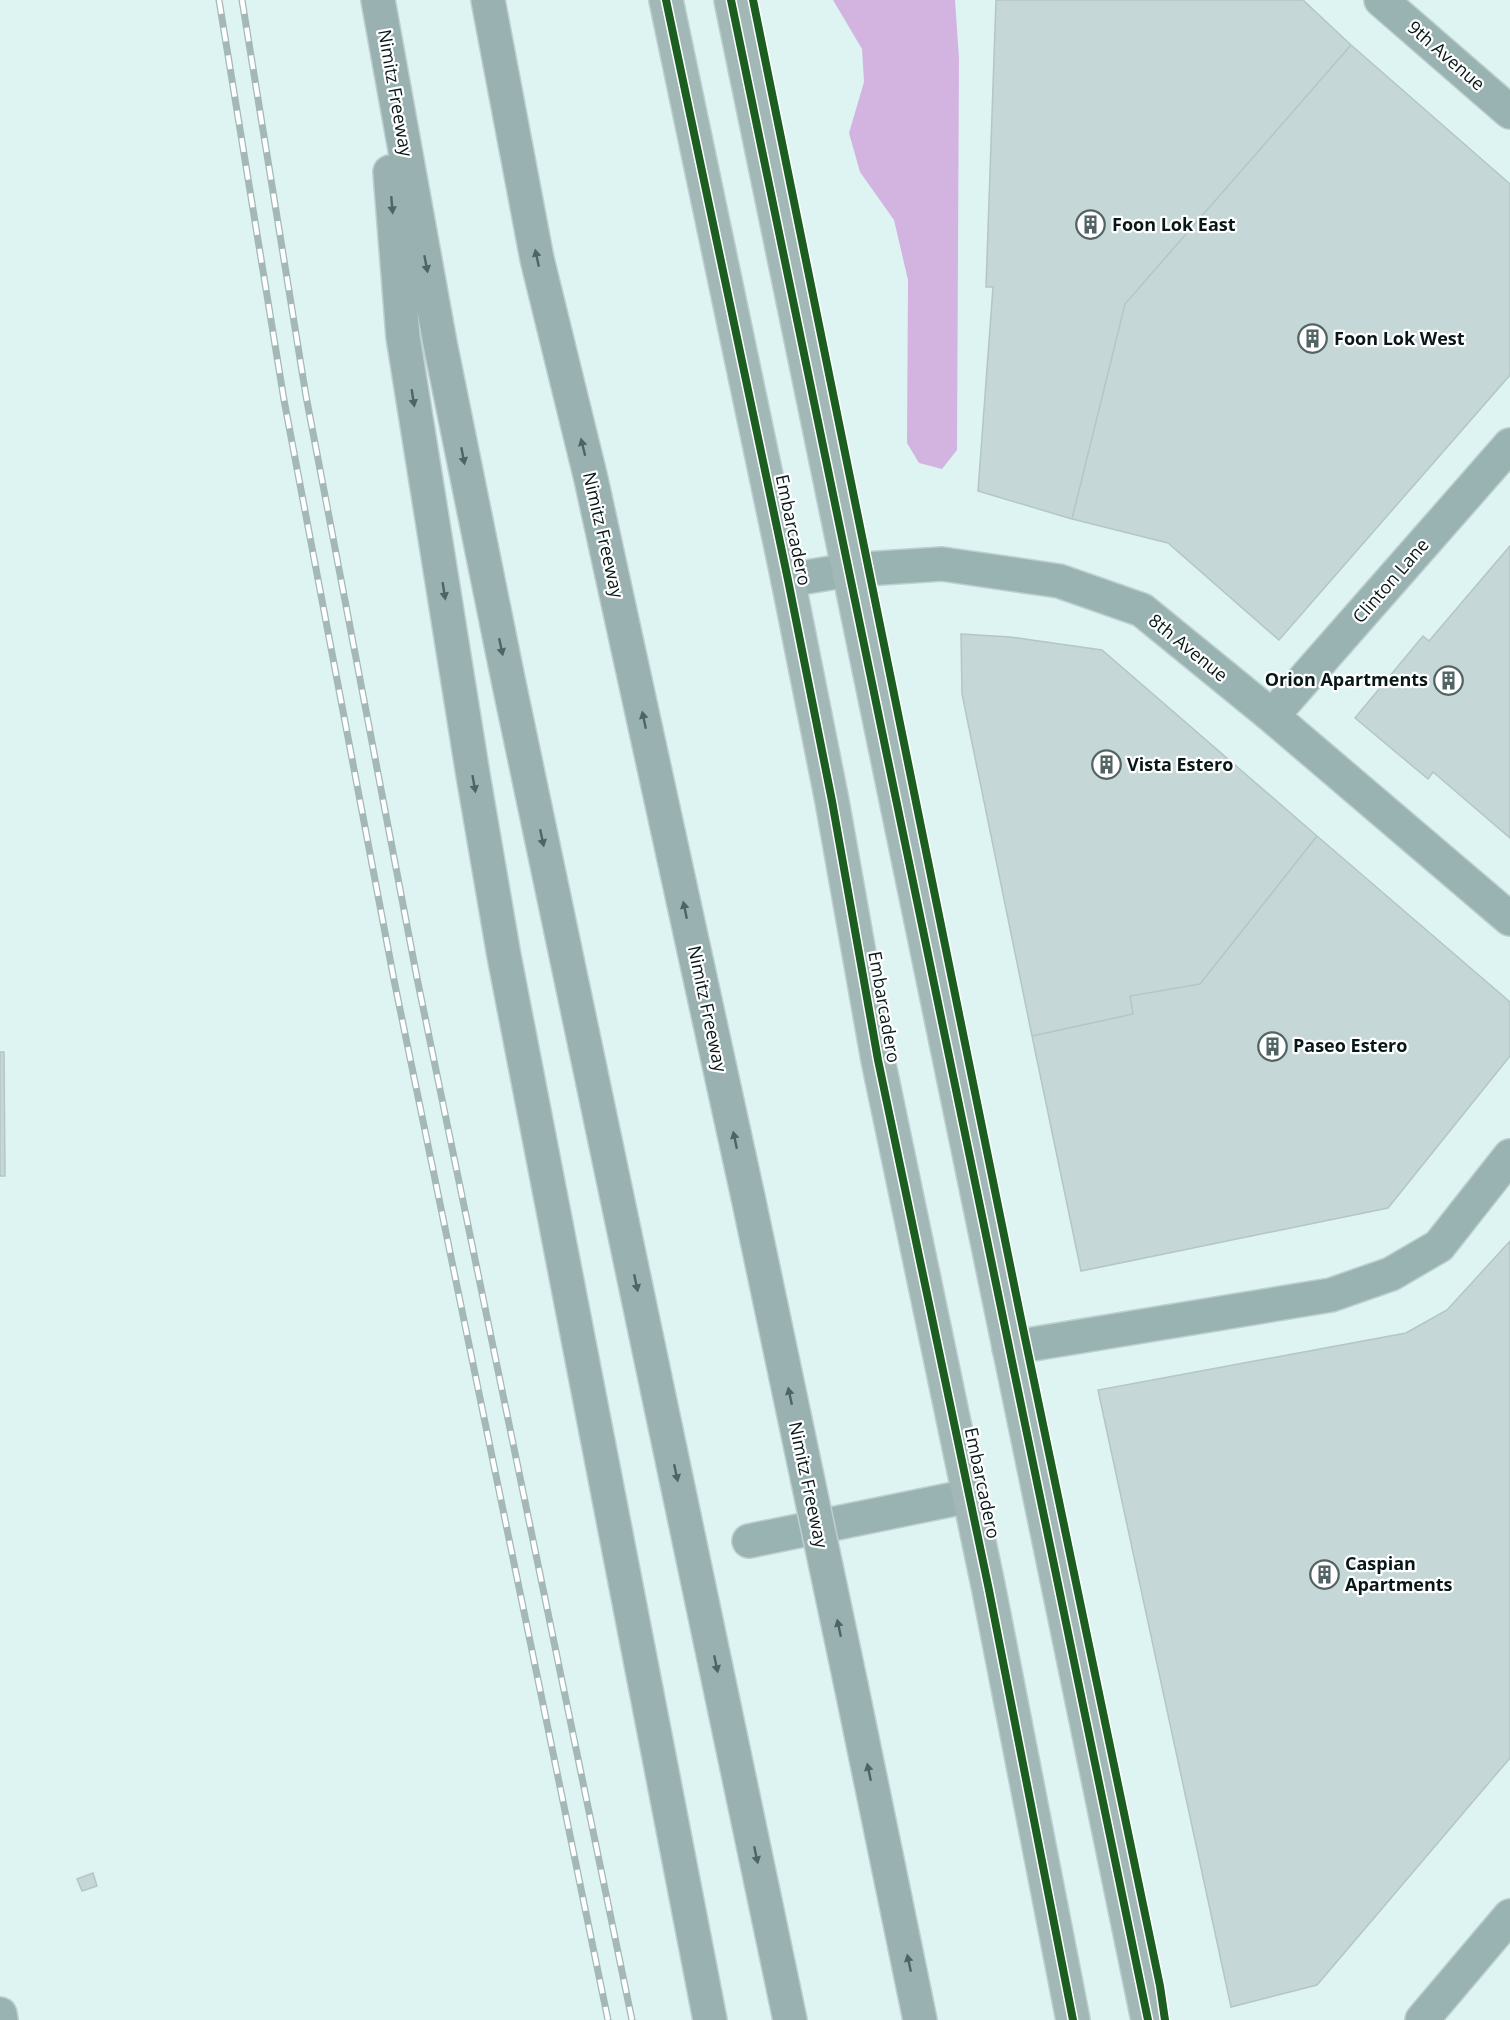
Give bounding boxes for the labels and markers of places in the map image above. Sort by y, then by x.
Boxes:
building icon: Foon Lok East [1075,209,1107,241]
place label: Foon Lok East [1112,212,1236,236]
building icon: Foon Lok West [1297,323,1329,355]
place label: Foon Lok West [1334,326,1465,350]
building icon: Orion Apartments [1433,664,1465,696]
place label: Orion Apartments [1265,667,1428,691]
building icon: Vista Estero [1090,749,1122,781]
place label: Vista Estero [1127,752,1233,776]
building icon: Paseo Estero [1256,1030,1288,1062]
place label: Paseo Estero [1293,1033,1407,1057]
place label: Caspian Apartments [1345,1551,1453,1596]
building icon: Caspian Apartments [1308,1558,1340,1590]

